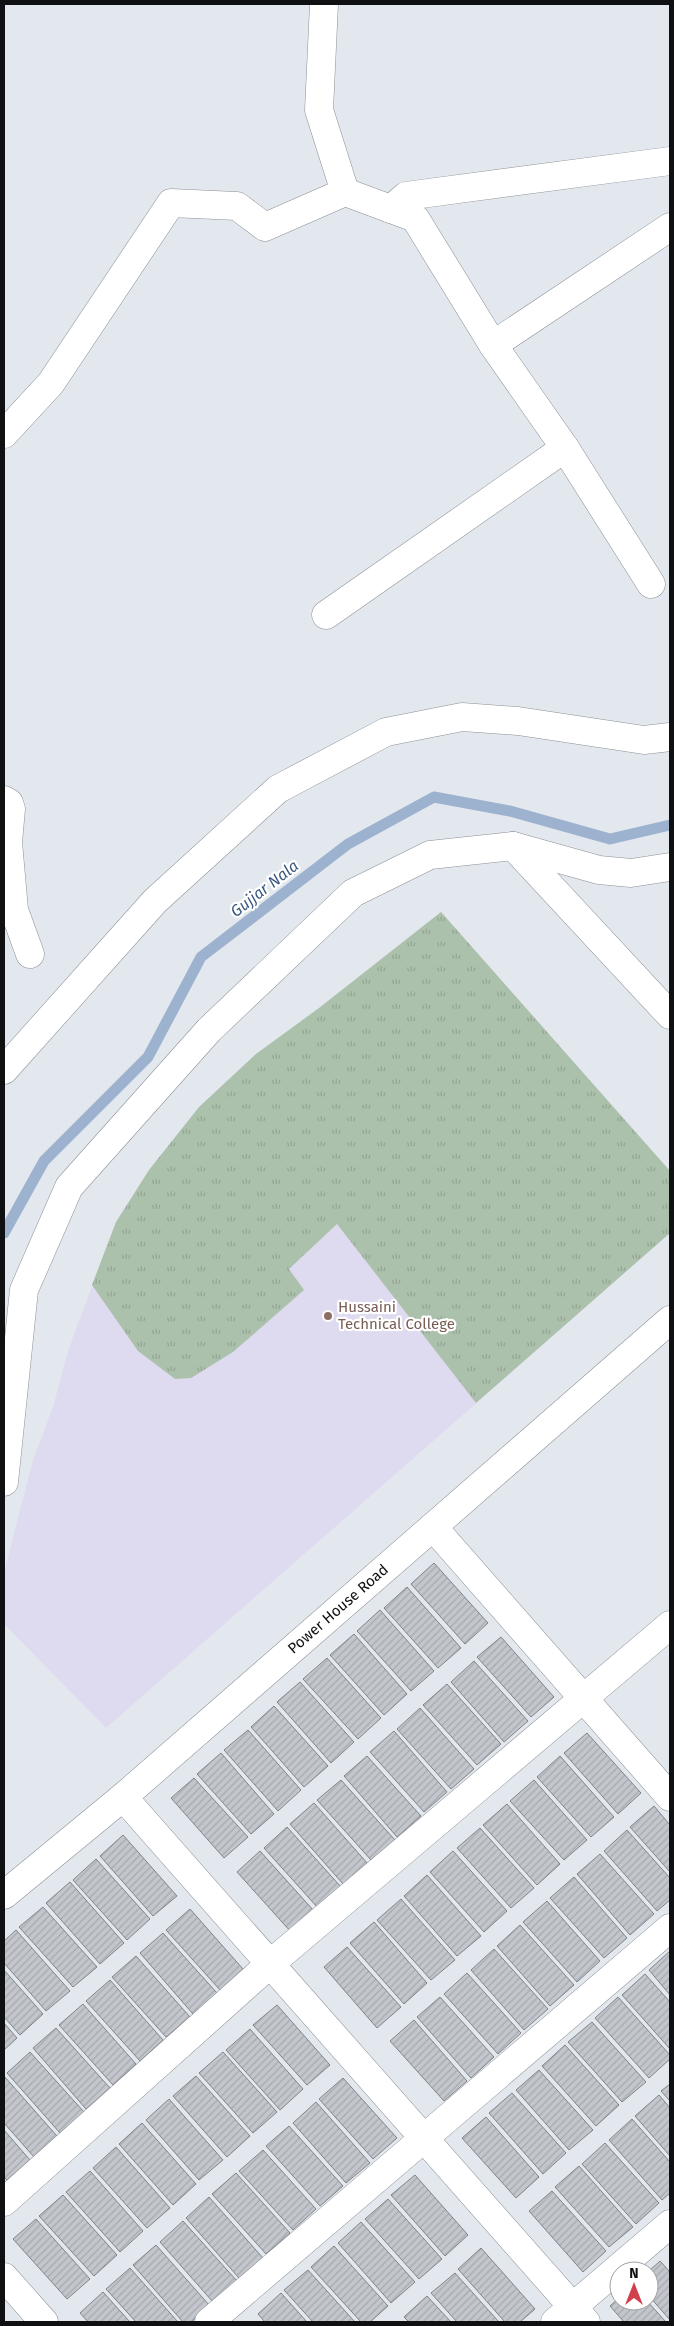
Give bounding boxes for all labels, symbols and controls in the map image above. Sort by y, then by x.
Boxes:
water label: Gujjar Nala [227,856,302,921]
place label: Hussaini Technical College [338,1298,455,1333]
marker: Hussaini Technical College [322,1310,334,1322]
street label: Power House Road [284,1560,392,1658]
north arrow [609,2261,659,2311]
text: N [629,2265,639,2282]

